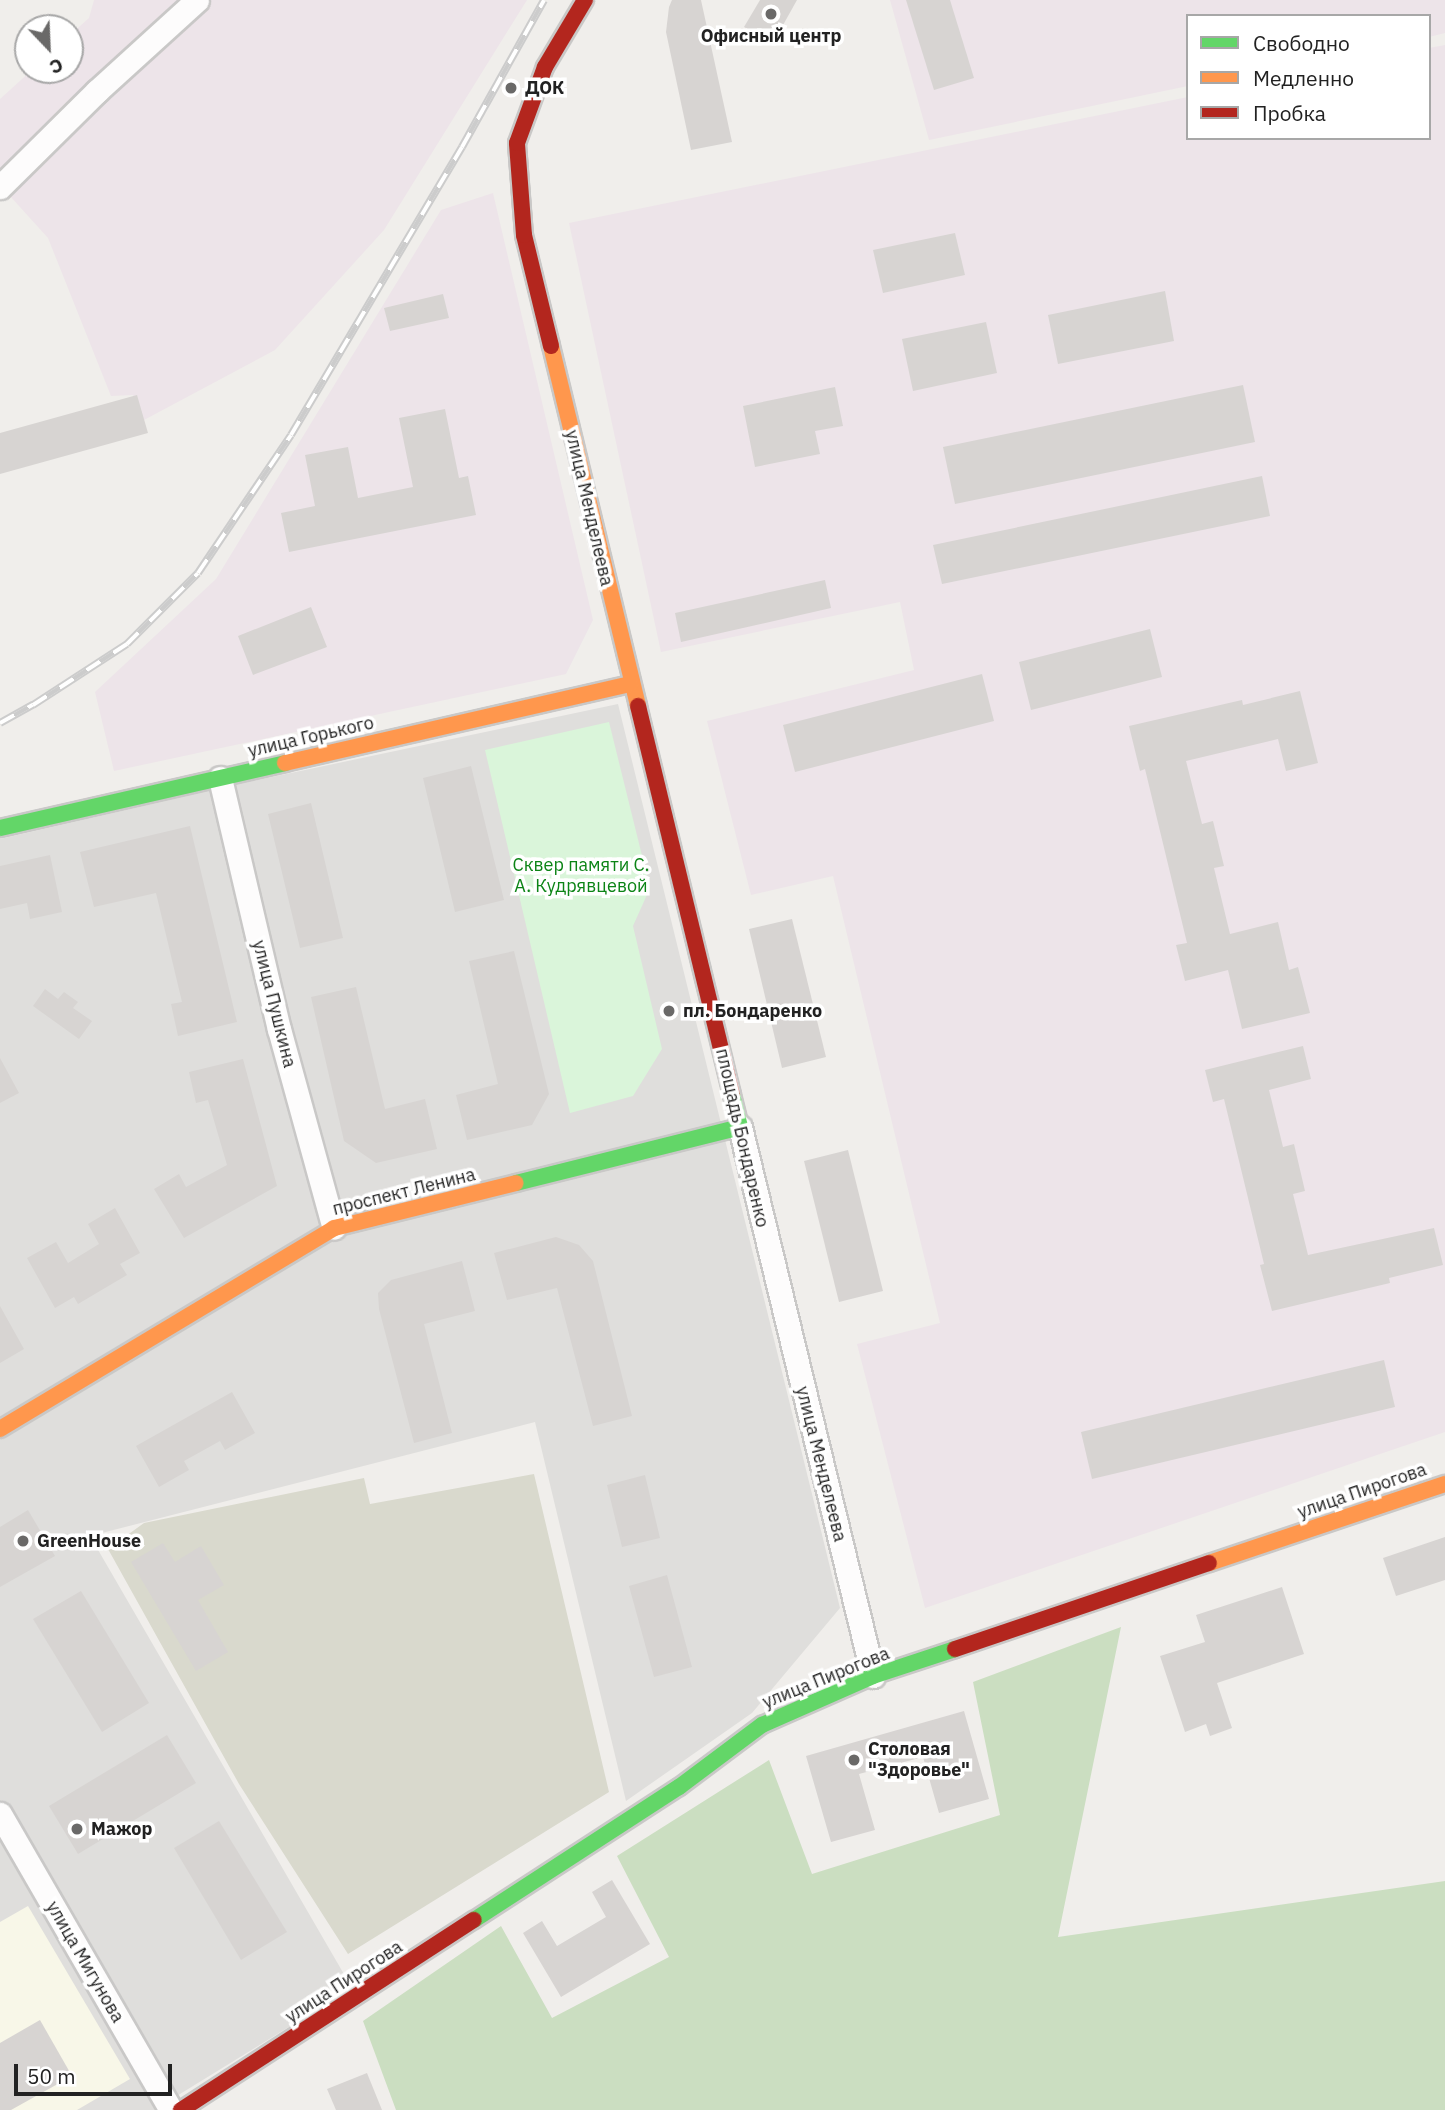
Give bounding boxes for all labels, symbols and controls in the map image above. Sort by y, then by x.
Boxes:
marker: Офисный центр [763,6,779,22]
north arrow [14,14,84,84]
legend [1186,14,1431,140]
place label: Офисный центр [701,25,841,47]
text: Свободно [1253,29,1350,57]
text: С [46,53,67,80]
text: Медленно [1253,64,1354,92]
place label: ДОК [525,77,564,99]
marker: ДОК [503,80,519,96]
text: Пробка [1253,99,1326,127]
street label: улица Менделеева [561,428,617,588]
street label: улица Горького [246,712,376,762]
park label: Сквер памяти С. А. Кудрявцевой [512,855,650,898]
street label: улица Пушкина [248,938,300,1070]
place label: пл. Бондаренко [683,1000,822,1022]
marker: пл. Бондаренко [661,1003,677,1019]
street label: площадь Бондаренко [711,1046,773,1230]
street label: проспект Ленина [330,1164,478,1220]
street label: улица Менделеева [791,1384,851,1544]
street label: улица Пирогова [1295,1459,1429,1523]
place label: GreenHouse [37,1530,141,1552]
marker: GreenHouse [15,1533,31,1549]
street label: улица Пирогова [759,1643,893,1713]
place label: Столовая "Здоровье" [868,1739,970,1782]
marker: Столовая "Здоровье" [846,1752,862,1768]
place label: Мажор [91,1818,152,1840]
marker: Мажор [69,1821,85,1837]
street label: улица Мигунова [42,1897,128,2027]
street label: улица Пирогова [282,1936,406,2028]
scale bar [18,2050,175,2094]
text: 50 m [27,2062,76,2090]

